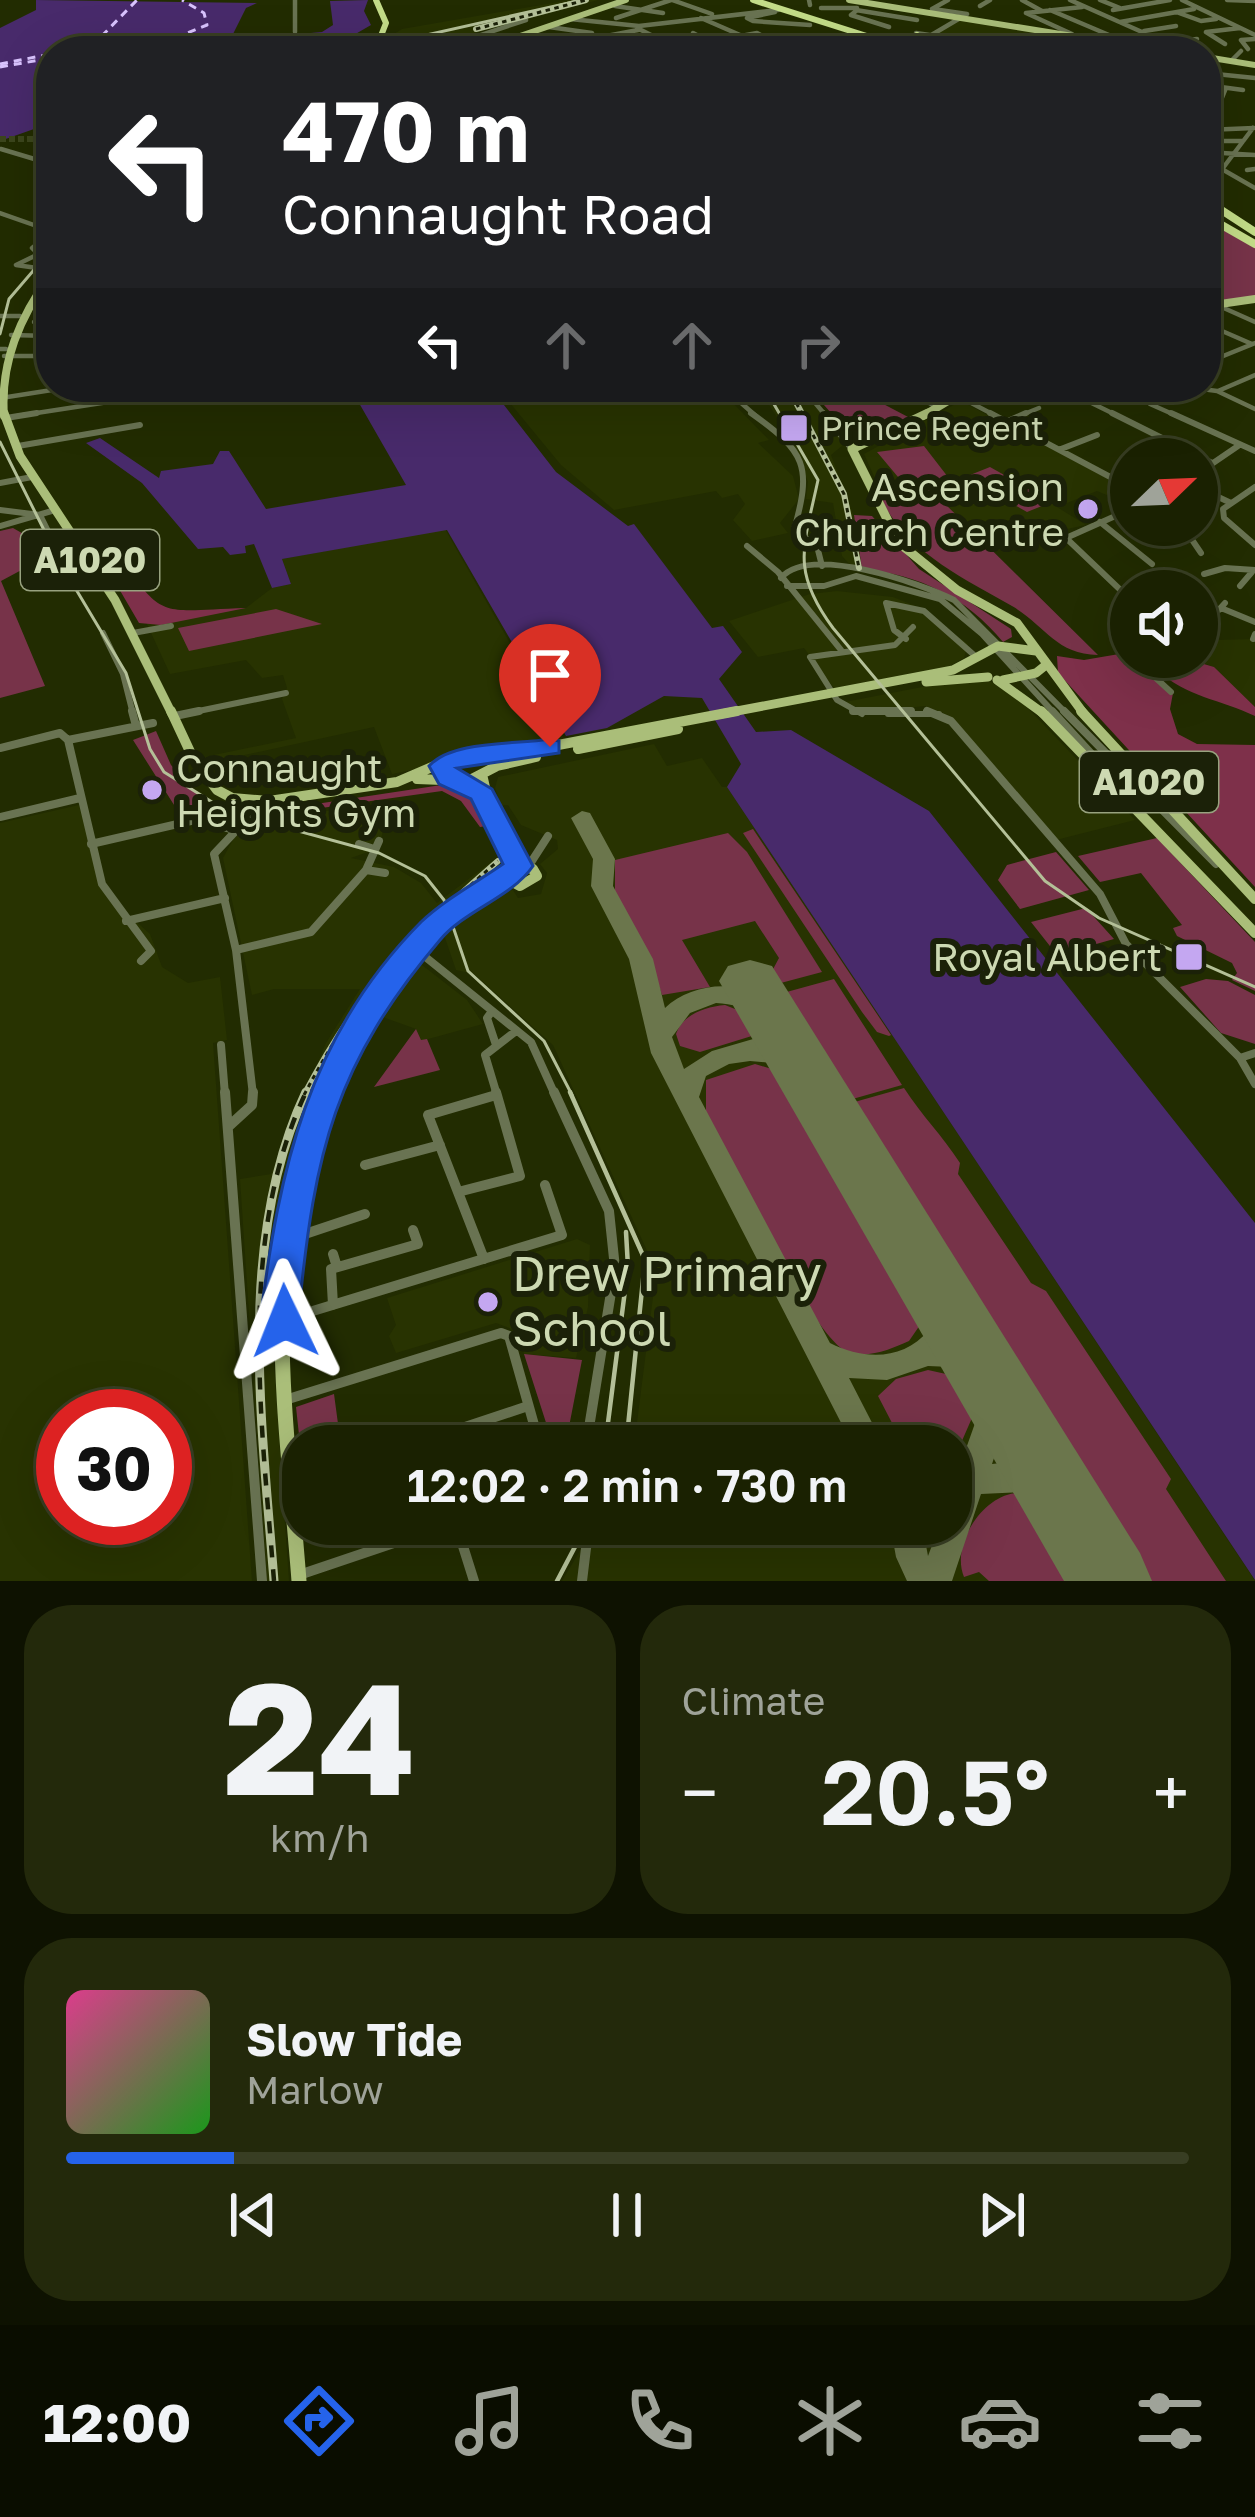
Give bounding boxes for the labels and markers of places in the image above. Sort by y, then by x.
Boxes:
place label: Prince Regent [821,408,1044,447]
marker: Prince Regent [778,412,810,444]
place label: Ascension Church Centre [794,463,1064,555]
marker: Ascension Church Centre [1075,496,1101,522]
pin [499,624,601,747]
place label: Connaught Heights Gym [176,744,416,836]
marker: Connaught Heights Gym [139,777,165,803]
place label: Royal Albert [932,933,1162,980]
marker: Royal Albert [1173,941,1205,973]
place label: Drew Primary School [512,1244,822,1357]
marker: Drew Primary School [475,1289,501,1315]

